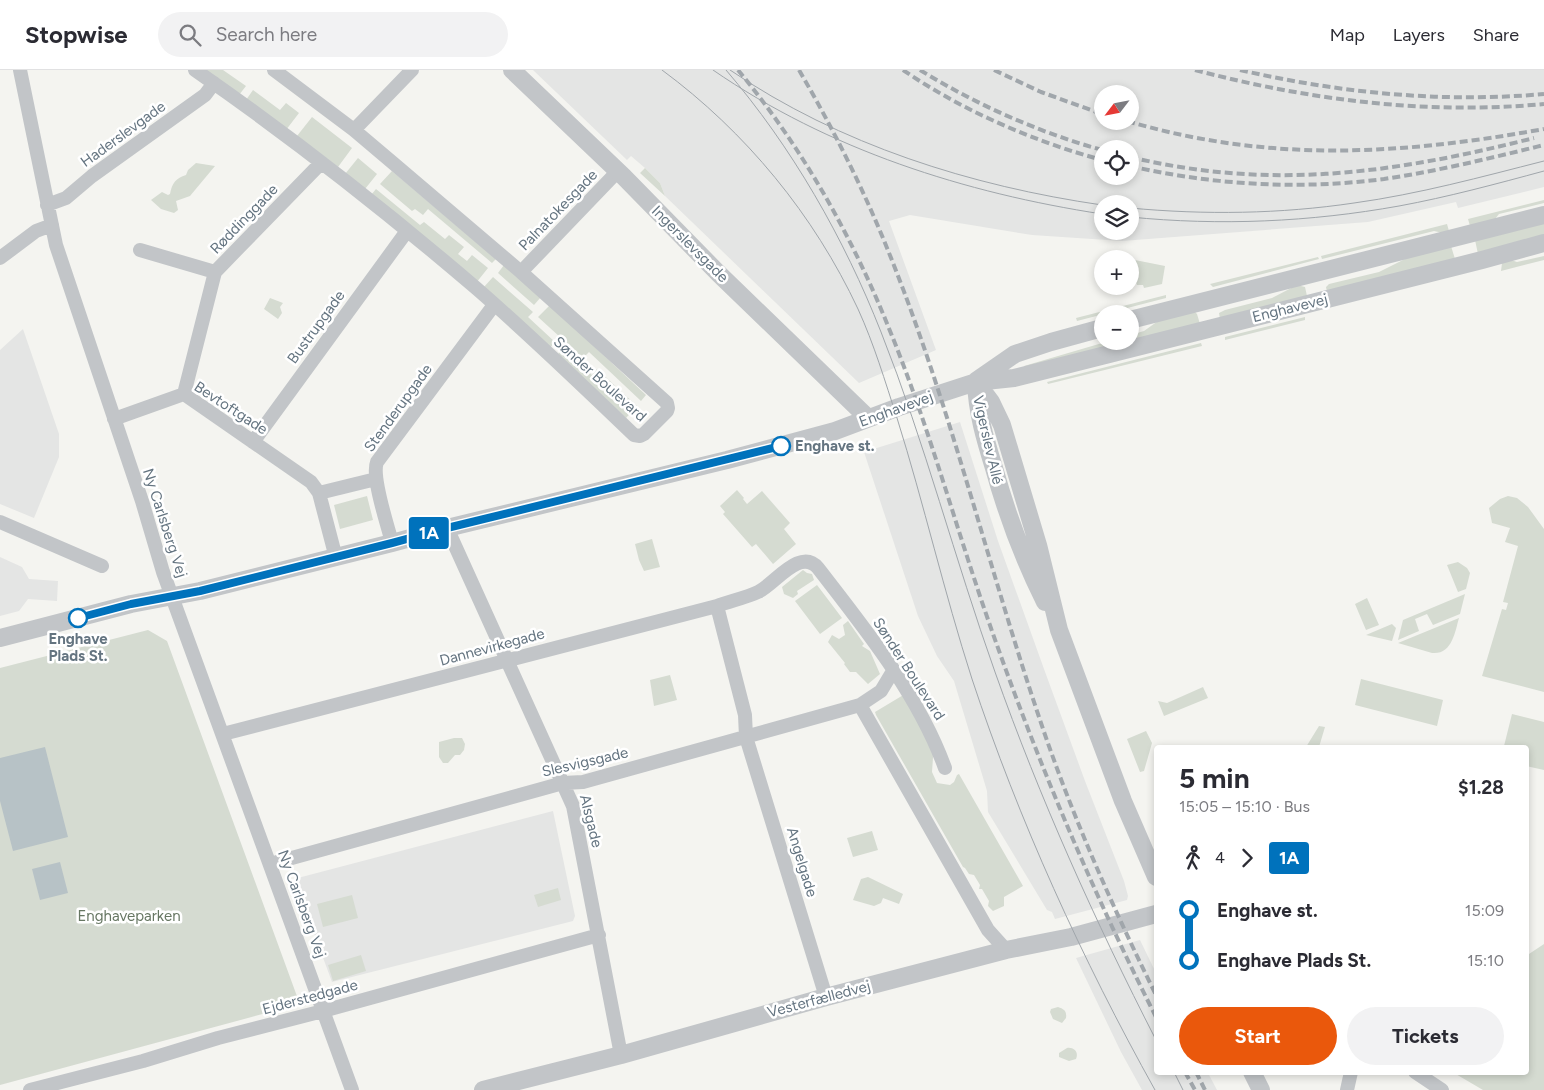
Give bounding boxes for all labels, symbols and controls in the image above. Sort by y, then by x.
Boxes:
search box [158,12,508,57]
text: Stopwise [25,20,128,49]
icon: search [176,21,204,49]
text: Search here [216,23,317,46]
text: Map [1330,24,1365,46]
text: Layers [1393,24,1445,46]
text: Share [1473,24,1519,46]
north arrow [1094,85,1139,130]
map controls [1094,85,1139,350]
street label: Haderslevgade [77,97,169,171]
button: locate [1094,140,1139,185]
street label: Palnatokesgade [515,166,601,254]
street label: Røddinggade [206,180,282,258]
button: layers [1094,195,1139,240]
street label: Ingerslevsgade [648,202,732,286]
button: + [1094,250,1139,295]
street label: Bustrupgade [283,287,349,367]
street label: Enghavevej [1250,290,1330,326]
button: − [1094,305,1139,350]
street label: Sønder Boulevard [550,333,650,425]
street label: Stenderupgade [360,361,436,455]
street label: Bevtoftgade [191,378,271,438]
street label: Enghavevej [857,387,935,431]
street label: Vigerslev Allé [969,394,1007,486]
marker: Enghave st. [771,436,791,456]
place label: Enghave st. [795,437,875,455]
street label: Ny Carlsberg Vej [139,466,191,580]
line badge: 1A [406,517,452,549]
text: 1A [419,522,439,544]
marker: Enghave Plads St. [68,608,88,628]
street label: Sønder Boulevard [869,614,949,724]
street label: Dannevirkegade [438,624,546,670]
place label: Enghave Plads St. [48,630,108,665]
street label: Slesvigsgade [540,743,630,781]
text: 5 min [1179,761,1250,795]
text: $1.28 [1458,776,1504,799]
street label: Alsgade [576,793,606,849]
text: 15:05 – 15:10 · Bus [1179,797,1310,816]
street label: Angelgade [783,825,821,899]
icon: walk [1179,844,1207,872]
icon: forward [1233,844,1261,872]
text: 1A [1279,847,1299,869]
street label: Ny Carlsberg Vej [274,848,330,960]
text: 4 [1215,848,1225,867]
text: Enghave st. [1217,899,1318,922]
text: 15:09 [1465,901,1504,920]
park label: Enghaveparken [77,907,181,925]
text: Enghave Plads St. [1217,949,1371,972]
text: 15:10 [1467,951,1504,970]
street label: Ejderstedgade [260,976,360,1018]
street label: Vesterfælledvej [765,977,873,1021]
button: Start [1179,1007,1337,1065]
button: Tickets [1347,1007,1504,1065]

